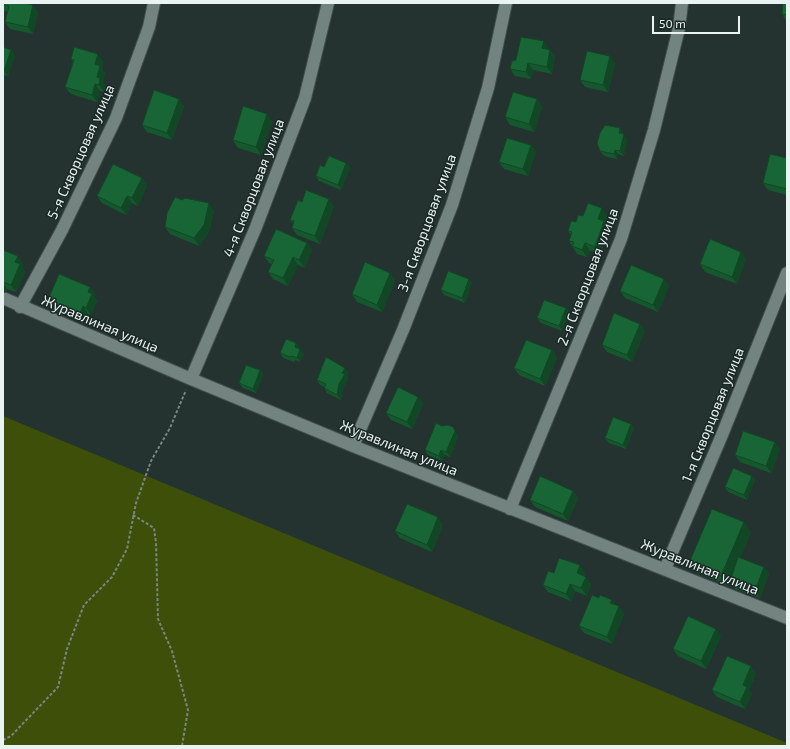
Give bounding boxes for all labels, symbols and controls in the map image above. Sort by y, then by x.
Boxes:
scale bar [654,8,742,34]
text: 50 m [659,16,686,30]
street label: 5-я Скворцовая улица [44,82,118,222]
street label: 4-я Скворцовая улица [220,117,288,259]
street label: 3-я Скворцовая улица [394,152,460,294]
street label: 2-я Скворцовая улица [554,206,622,348]
street label: Журавлиная улица [39,292,161,356]
street label: 1-я Скворцовая улица [678,345,748,485]
street label: Журавлиная улица [338,417,460,479]
street label: Журавлиная улица [639,536,761,598]

